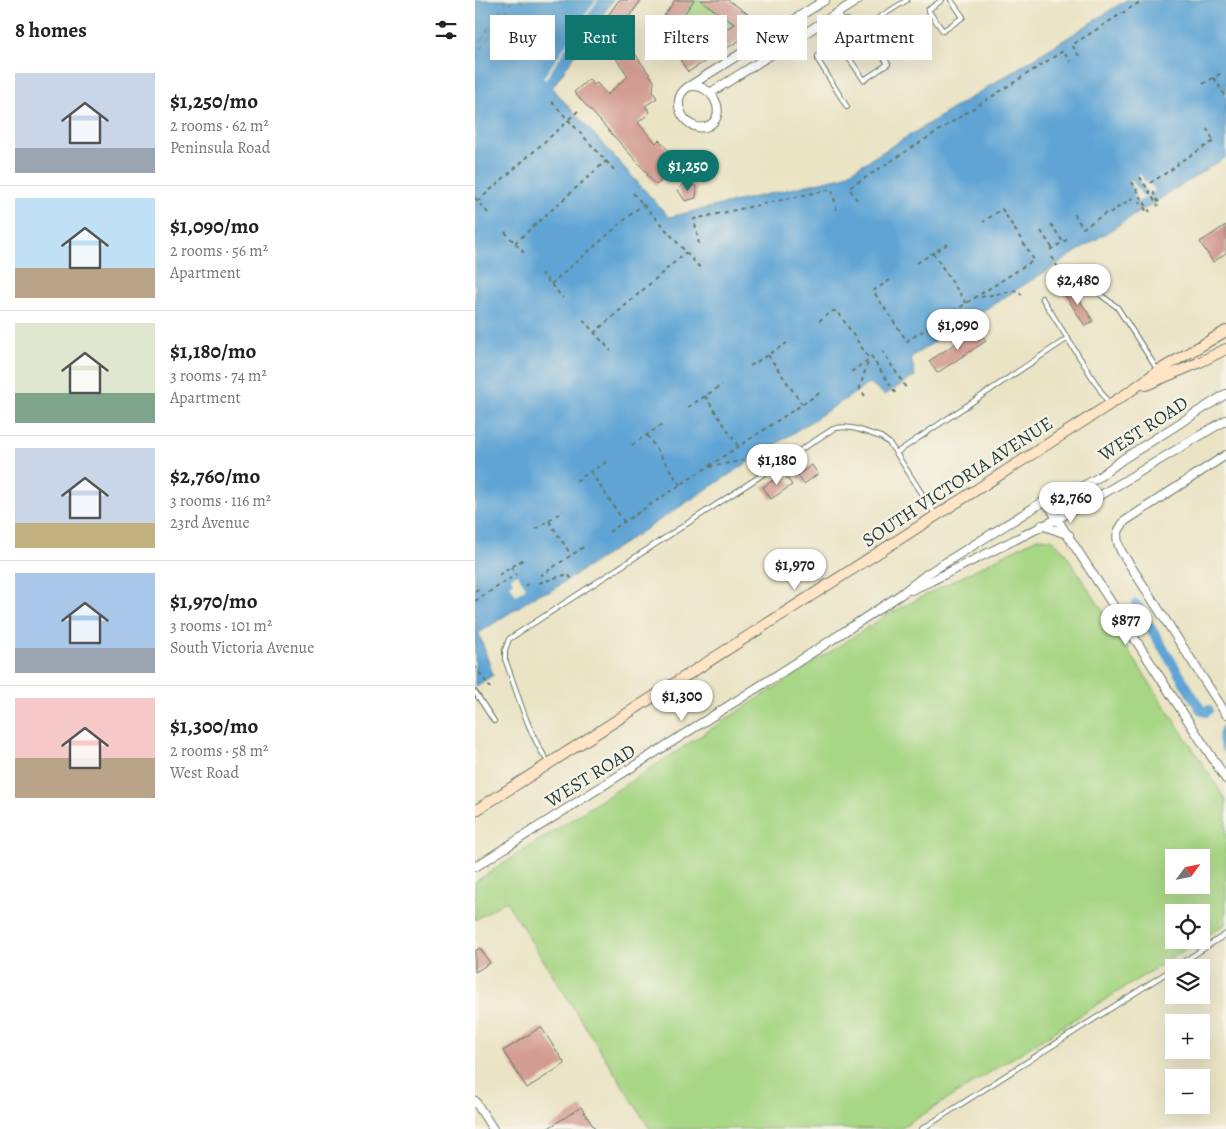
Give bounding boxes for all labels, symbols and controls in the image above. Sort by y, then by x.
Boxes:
chip: Buy [490,15,555,60]
chip: Rent [565,15,635,60]
chip: Filters [645,15,727,60]
chip: New [737,15,807,60]
chip: Apartment [817,15,932,60]
text: 8 homes [15,16,87,44]
icon: filters [432,16,460,44]
text: $1,250/mo [170,87,258,115]
icon: home [55,93,115,153]
text: 2 rooms · 62 m² [170,115,269,137]
text: Peninsula Road [170,137,270,159]
pin: $1,250 [647,150,729,192]
text: $1,250 [668,155,708,177]
text: $1,090/mo [170,212,259,240]
icon: home [55,218,115,278]
text: 2 rooms · 56 m² [170,240,268,262]
text: Apartment [170,262,241,284]
pin: $2,480 [1037,264,1119,306]
text: $2,480 [1057,269,1099,291]
pin: $1,090 [917,308,999,351]
text: $1,090 [938,314,979,336]
text: $1,180/mo [170,337,256,365]
icon: home [55,343,115,403]
text: 3 rooms · 74 m² [170,365,267,387]
text: Apartment [170,387,241,409]
street label: WEST ROAD [1093,390,1193,468]
street label: SOUTH VICTORIA AVENUE [857,410,1058,553]
pin: $1,180 [736,444,818,486]
text: $1,180 [758,449,796,471]
text: $2,760/mo [170,462,260,490]
icon: home [55,468,115,528]
pin: $2,760 [1030,482,1112,524]
text: $2,760 [1050,487,1092,509]
text: 3 rooms · 116 m² [170,490,271,512]
text: 23rd Avenue [170,512,250,534]
pin: $1,970 [754,548,836,591]
text: $1,970 [775,554,815,576]
text: $1,970/mo [170,587,258,615]
icon: home [55,593,115,653]
pin: $877 [1096,604,1156,646]
text: $877 [1112,609,1140,631]
text: 3 rooms · 101 m² [170,615,272,637]
text: South Victoria Avenue [170,637,314,659]
pin: $1,300 [641,680,723,722]
text: $1,300 [662,685,702,707]
text: $1,300/mo [170,712,258,740]
icon: home [55,718,115,778]
street label: WEST ROAD [540,738,641,814]
text: 2 rooms · 58 m² [170,740,268,762]
text: West Road [170,762,239,784]
north arrow [1165,849,1210,894]
map controls [1165,849,1210,1114]
button: locate [1165,904,1210,949]
button: layers [1165,959,1210,1004]
button: + [1165,1014,1210,1059]
button: − [1165,1069,1210,1114]

